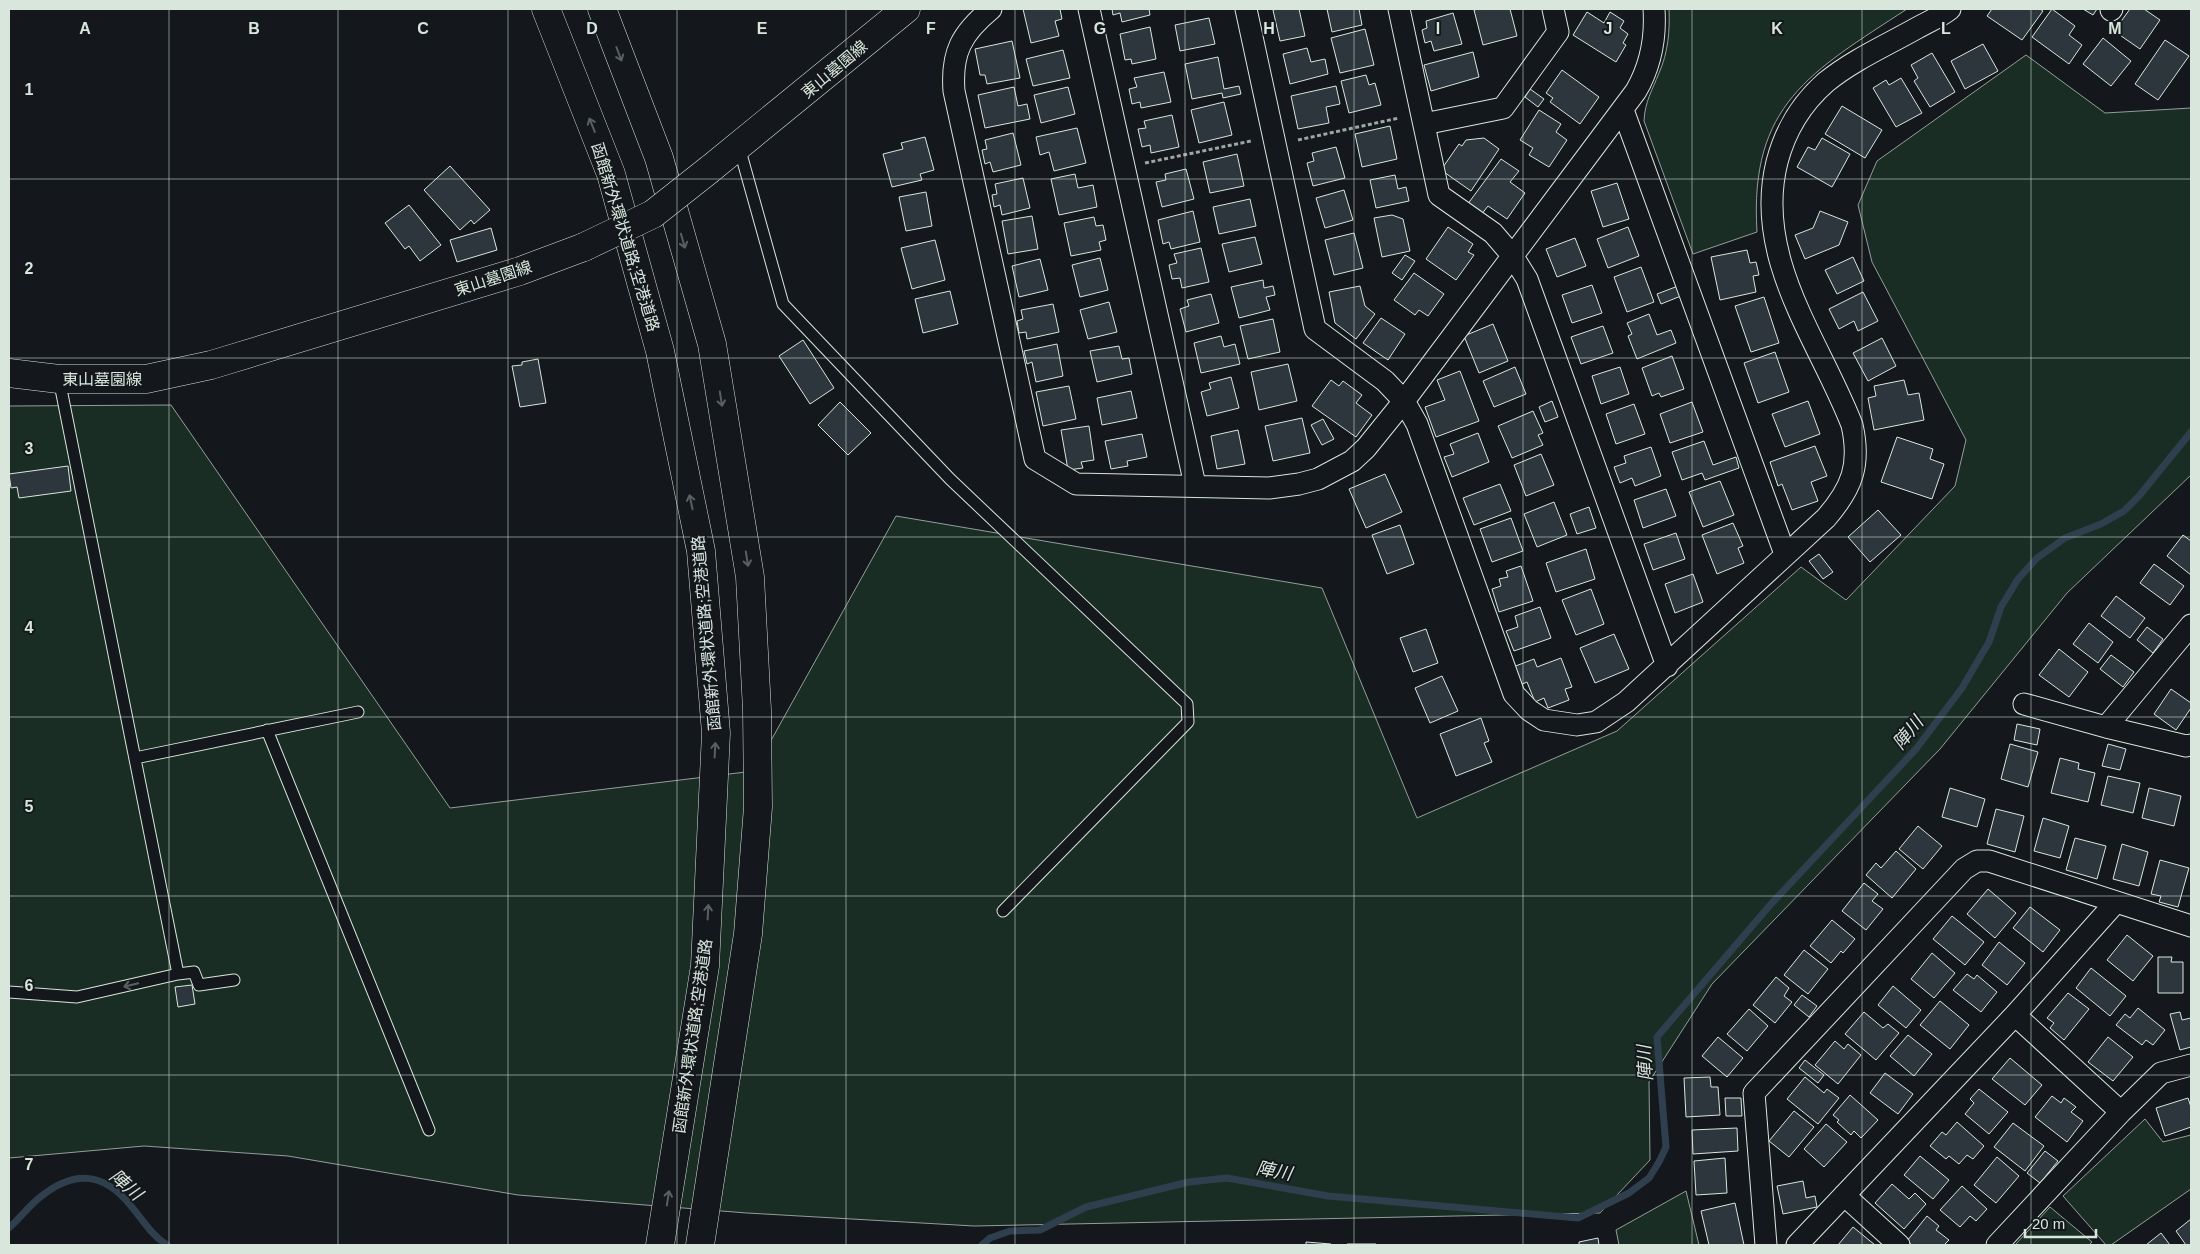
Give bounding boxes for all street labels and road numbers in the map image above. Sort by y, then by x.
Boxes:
street label: 東山墓園線 [798,37,870,102]
street label: 函館新外環状道路;空港道路 [589,141,662,334]
street label: 東山墓園線 [452,258,534,299]
street label: 東山墓園線 [62,371,142,388]
street label: 函館新外環状道路;空港道路 [689,534,724,732]
street label: 函館新外環状道路;空港道路 [670,938,715,1135]

